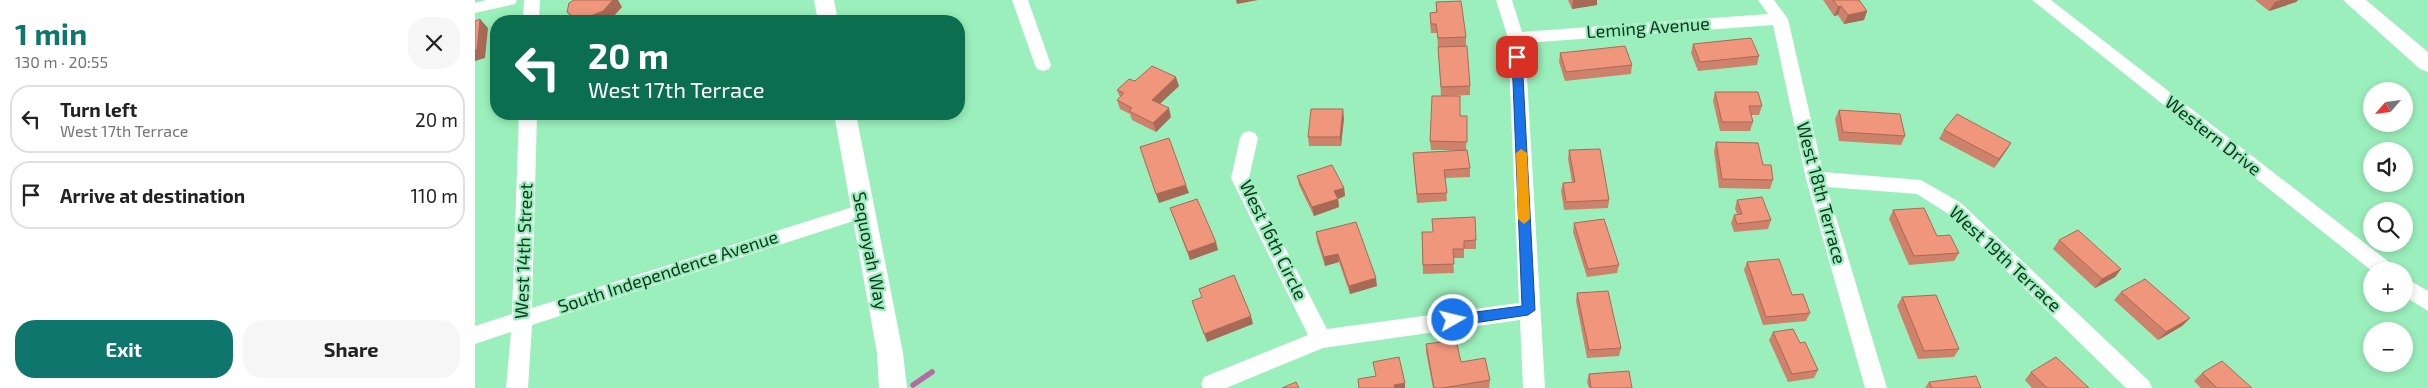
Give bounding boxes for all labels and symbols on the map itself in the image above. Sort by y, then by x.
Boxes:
street label: Leming Avenue [1586,12,1710,42]
pin [1496,36,1538,78]
north arrow [2363,82,2413,132]
street label: Western Drive [2161,91,2266,180]
street label: West 18th Terrace [1792,119,1852,266]
street label: West 16th Circle [1235,176,1312,303]
street label: West 14th Street [510,182,536,319]
street label: Sequoyah Way [849,190,893,312]
street label: West 19th Terrace [1945,201,2066,316]
street label: South Independence Avenue [555,225,781,317]
position arrow [1426,293,1478,345]

